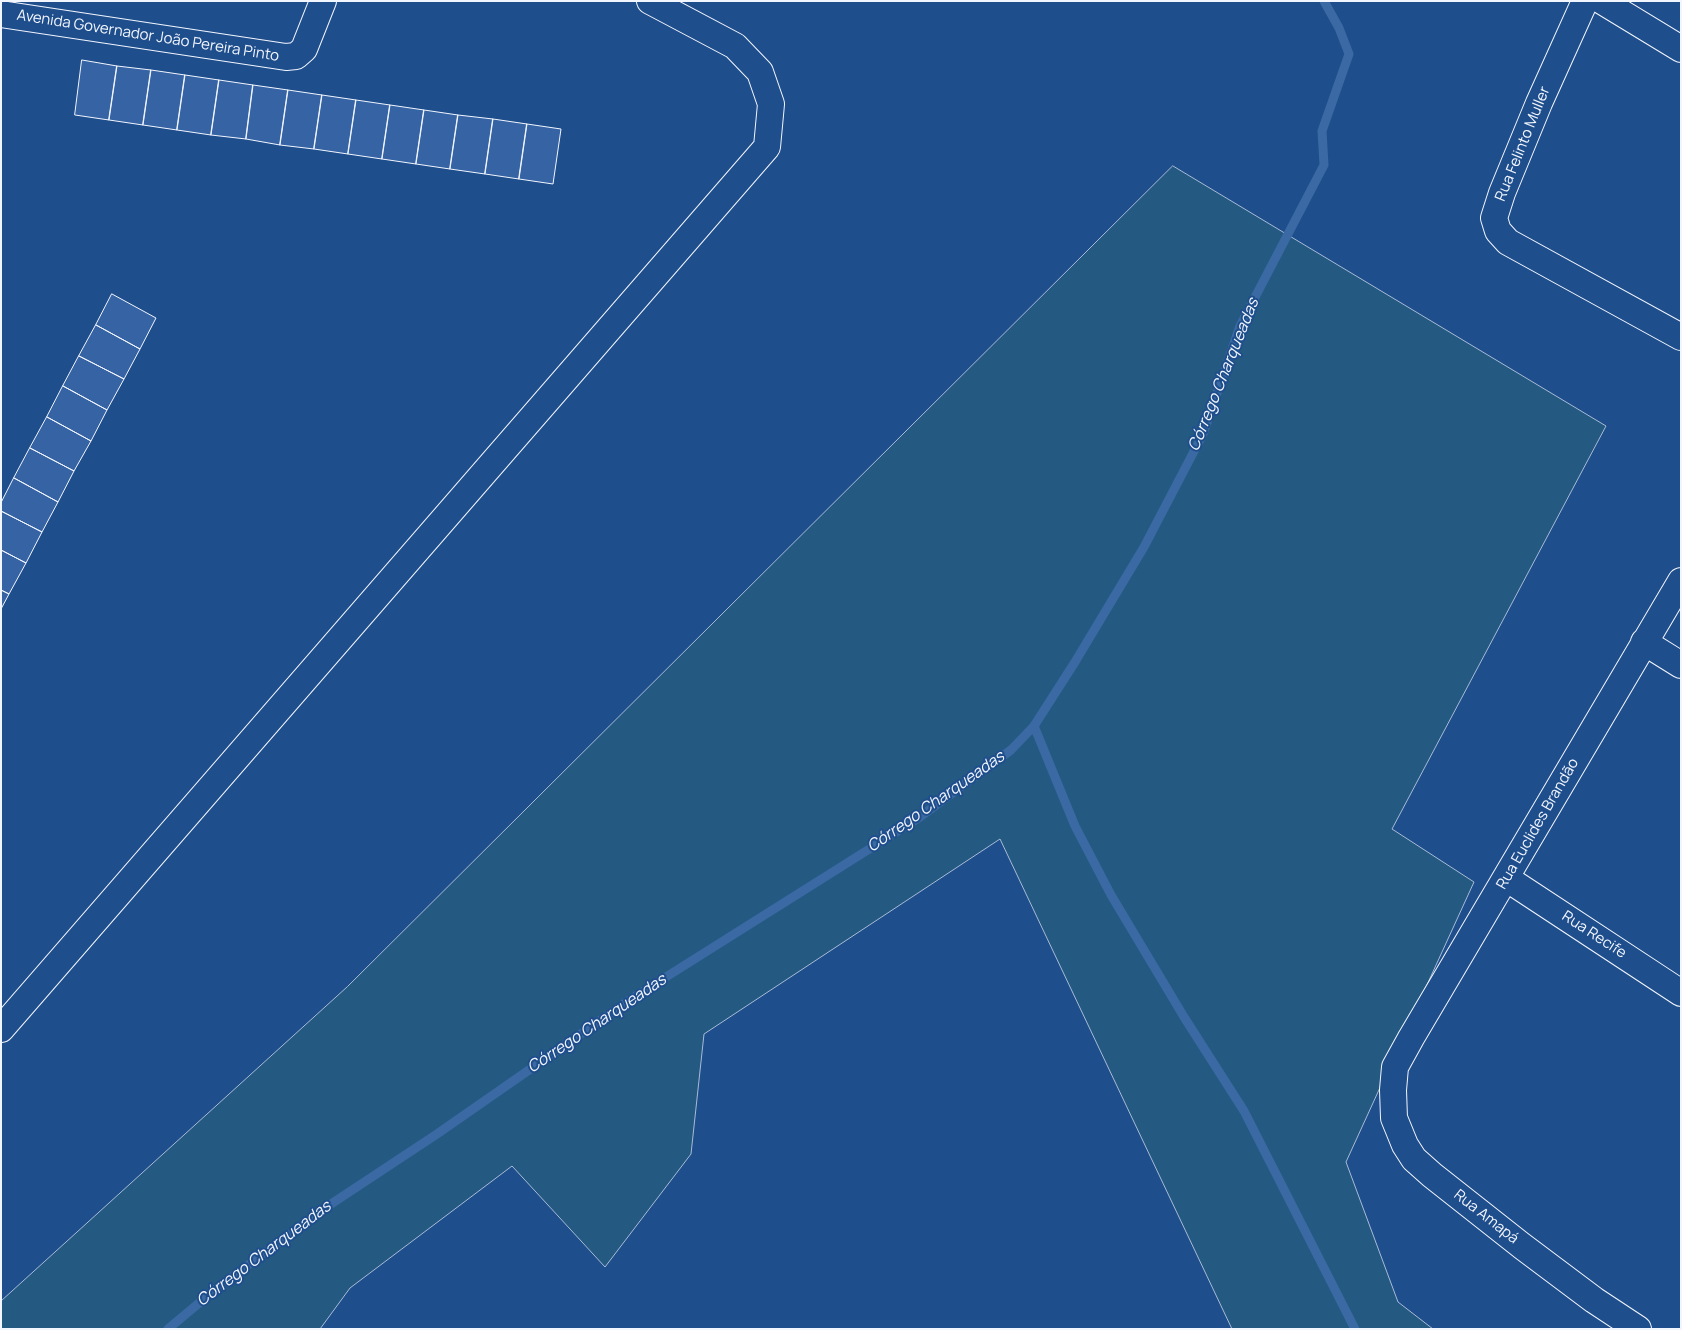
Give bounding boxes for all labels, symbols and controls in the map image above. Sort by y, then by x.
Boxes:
street label: Avenida Governador João Pereira Pinto [16,6,280,66]
street label: Rua Felinto Muller [1492,84,1554,204]
water label: Córrego Charqueadas [1185,296,1263,454]
water label: Córrego Charqueadas [864,747,1008,857]
street label: Rua Euclides Brandão [1493,755,1583,893]
street label: Rua Recife [1558,907,1630,963]
water label: Córrego Charqueadas [524,970,670,1078]
street label: Rua Amapá [1450,1186,1522,1248]
water label: Córrego Charqueadas [193,1197,335,1311]

